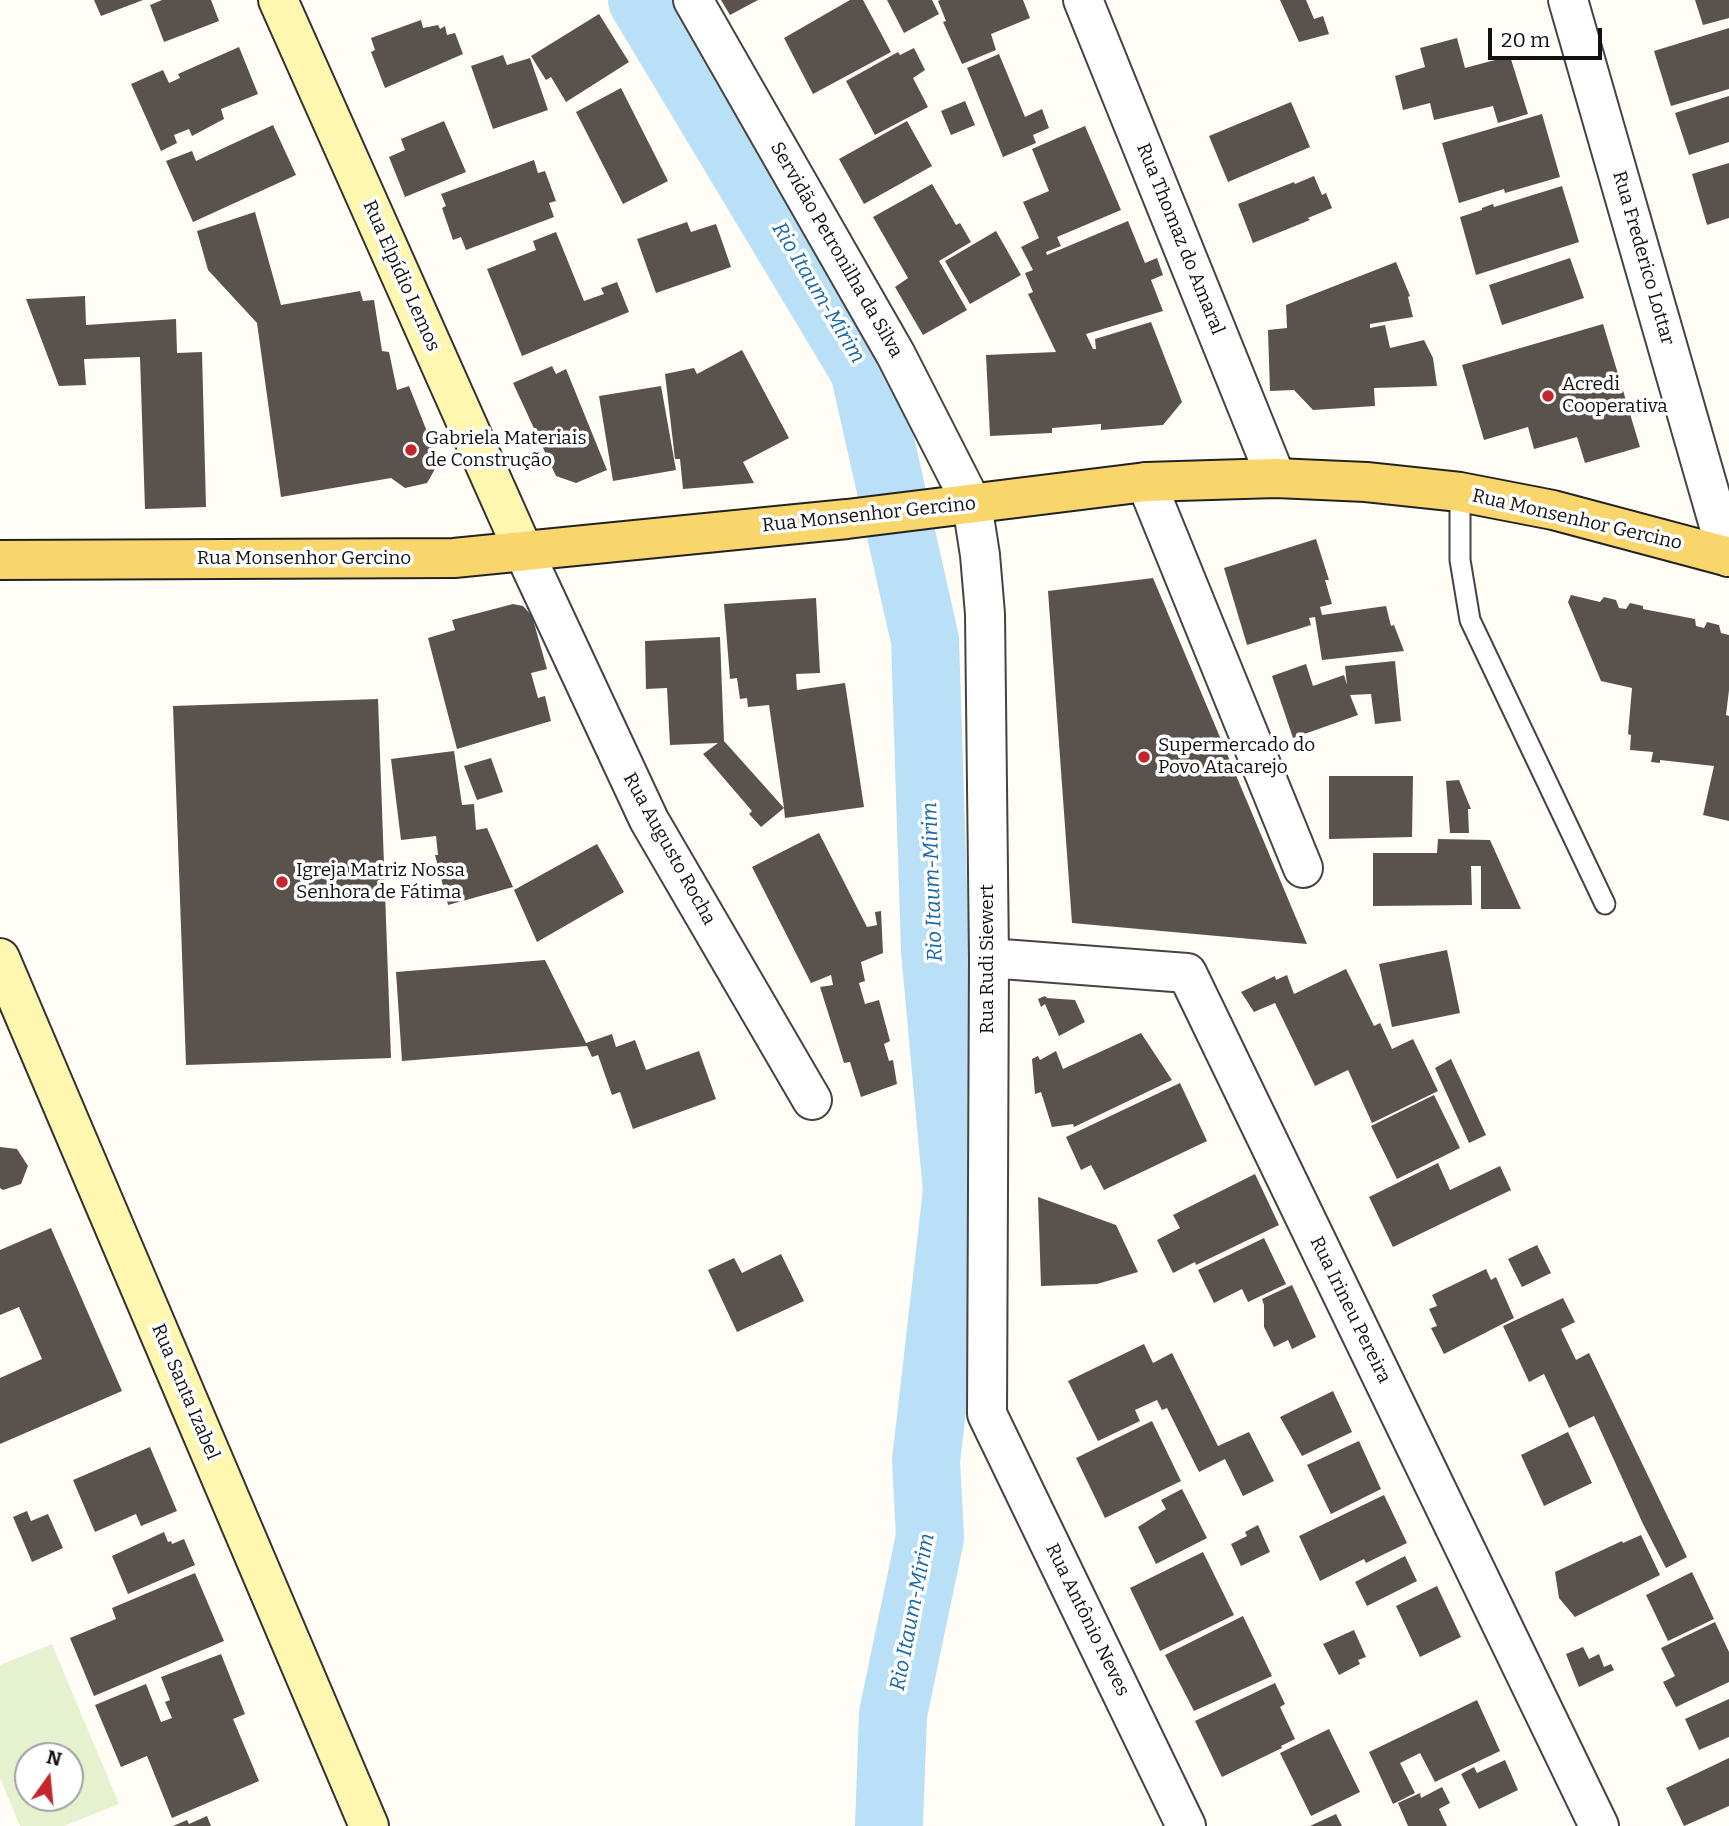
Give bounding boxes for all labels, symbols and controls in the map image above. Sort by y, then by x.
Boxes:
scale bar [1491,14,1605,58]
text: 20 m [1501,27,1550,53]
street label: Servidão Petronilha da Silva [765,138,907,362]
street label: Rua Thomaz do Amaral [1131,140,1229,338]
street label: Rua Frederico Lottar [1607,168,1679,348]
street label: Rua Elpídio Lemos [357,197,445,355]
water label: Rio Itaum-Mirim [766,218,870,368]
place label: Acredi Cooperativa [1562,374,1668,418]
marker: Acredi Cooperativa [1540,388,1556,404]
place label: Gabriela Materiais de Construção [425,428,586,472]
marker: Gabriela Materiais de Construção [403,442,419,458]
street label: Rua Monsenhor Gercino [1470,485,1684,555]
street label: Rua Monsenhor Gercino [761,492,977,538]
street label: Rua Monsenhor Gercino [197,548,411,570]
place label: Supermercado do Povo Atacarejo [1158,735,1315,779]
marker: Supermercado do Povo Atacarejo [1136,749,1152,765]
street label: Rua Augusto Rocha [618,769,720,929]
water label: Rio Itaum-Mirim [918,802,948,962]
place label: Igreja Matriz Nossa Senhora de Fátima [296,860,465,904]
marker: Igreja Matriz Nossa Senhora de Fátima [274,874,290,890]
street label: Rua Rudi Siewert [977,884,999,1034]
street label: Rua Irineu Pereira [1305,1233,1395,1387]
street label: Rua Santa Izabel [146,1321,224,1463]
water label: Rio Itaum-Mirim [885,1531,941,1693]
street label: Rua Antônio Neves [1040,1540,1134,1700]
north arrow [14,1742,84,1812]
text: N [44,1745,64,1771]

